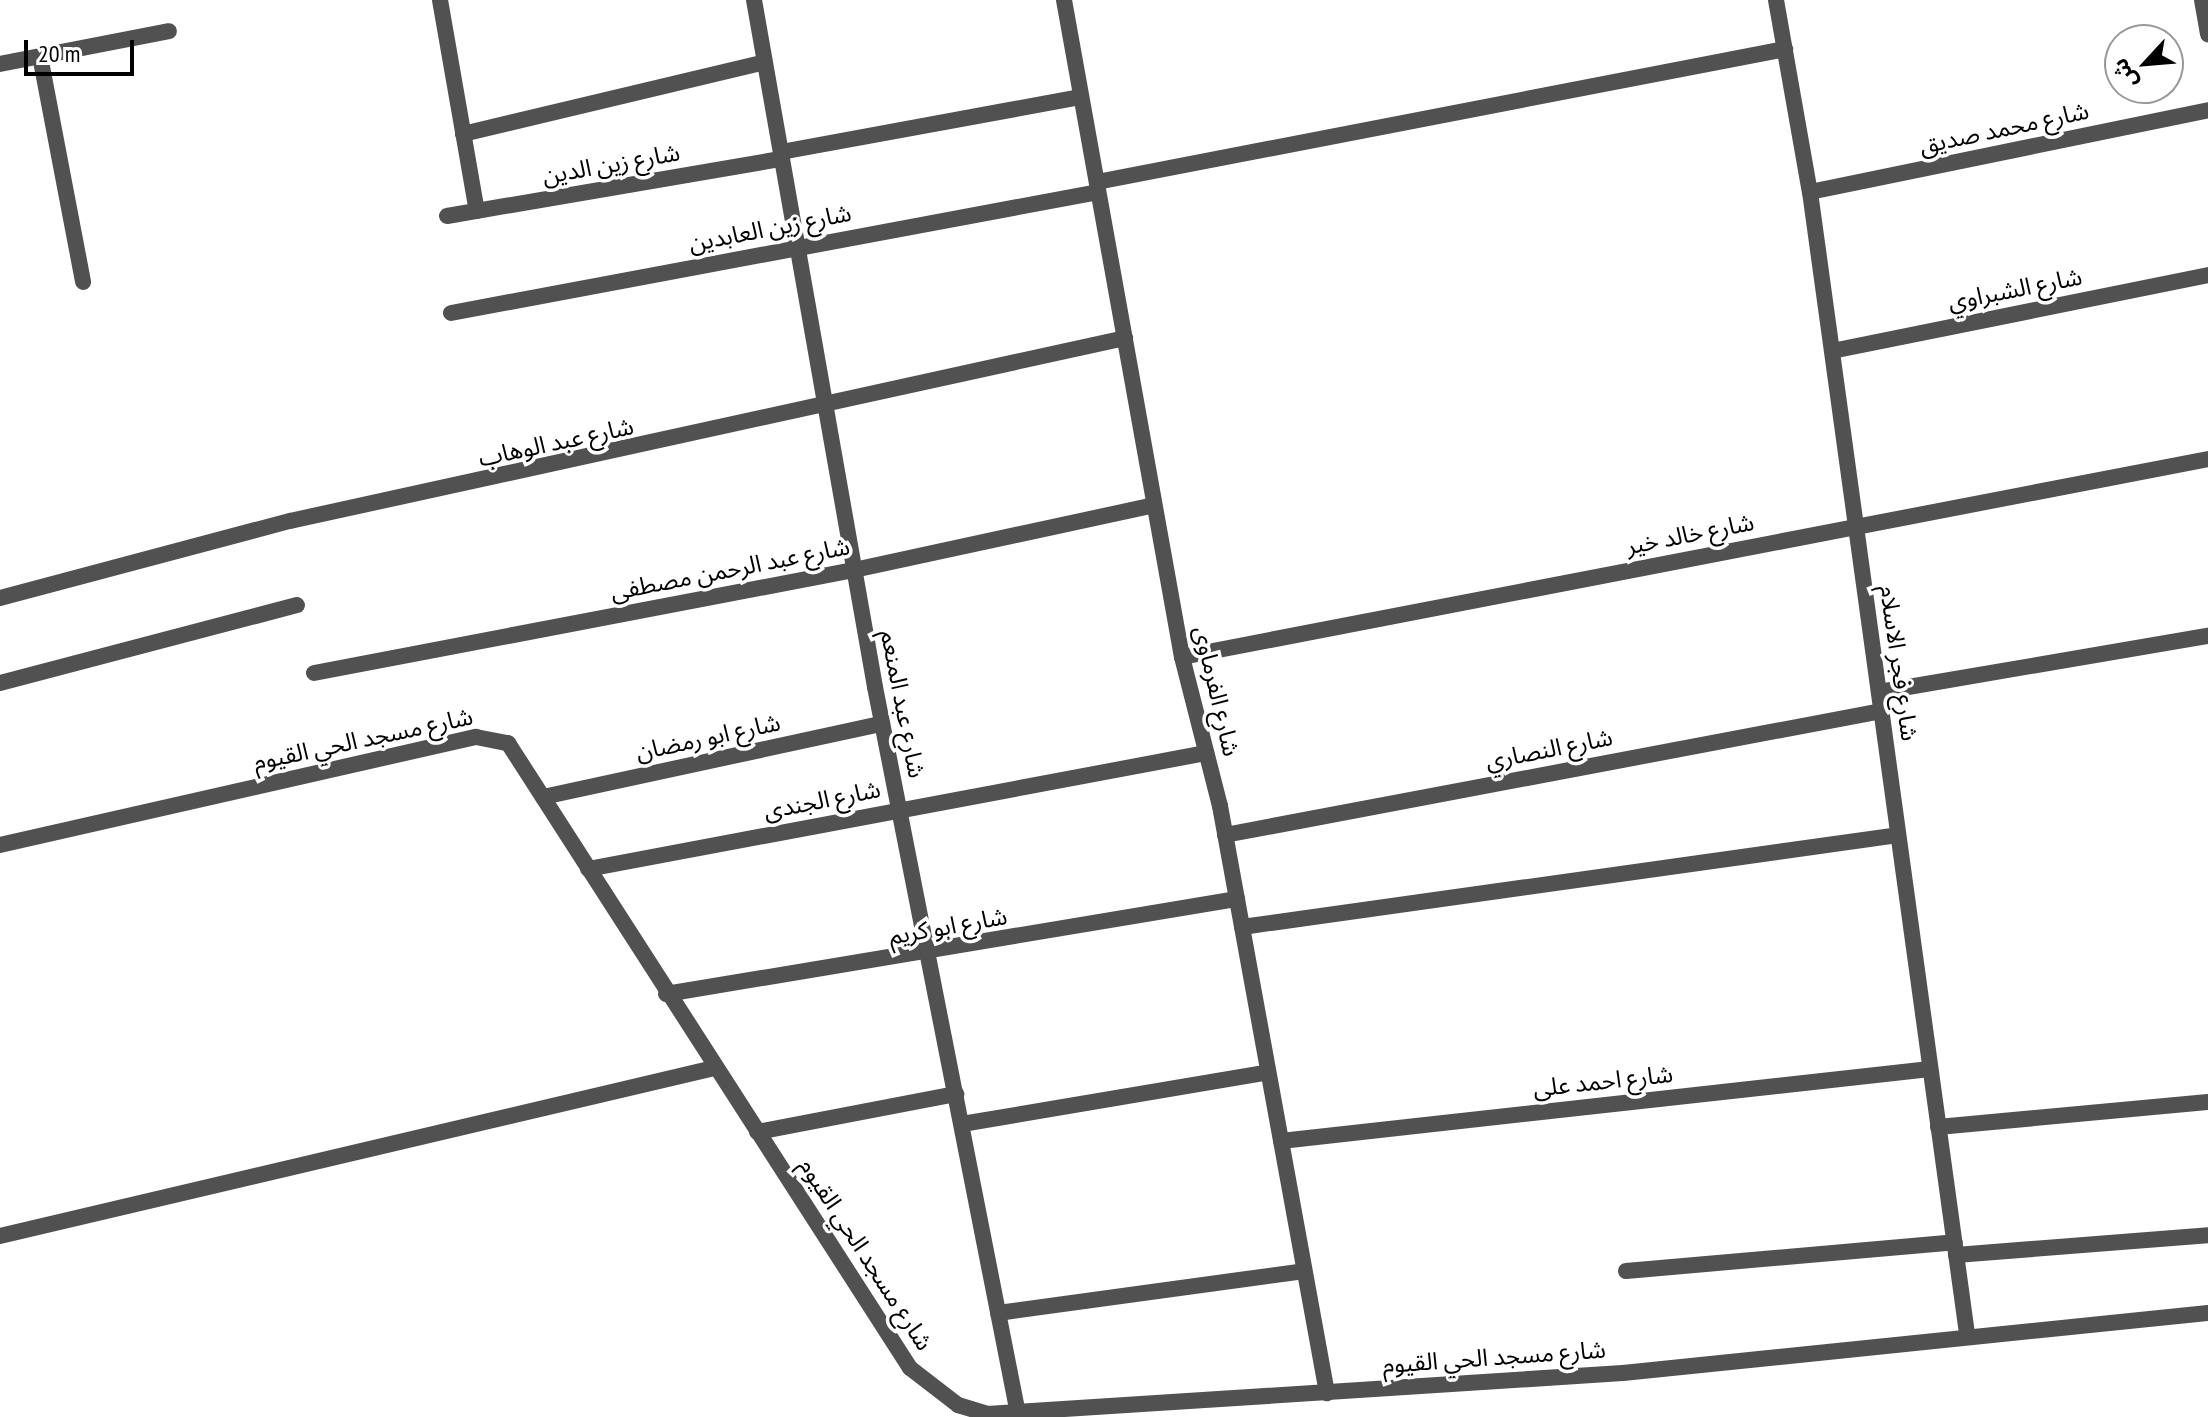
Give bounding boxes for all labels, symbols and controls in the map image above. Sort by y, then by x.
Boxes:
scale bar [28,24,138,74]
north arrow [2104,24,2184,104]
text: 20 m [38,38,80,69]
text: ش [2105,54,2143,93]
street label: شارع محمد صديق [1917,96,2091,160]
street label: شارع زين الدين [540,138,682,190]
street label: شارع زين العابدين [686,198,854,258]
street label: شارع الشبراوي [1945,262,2085,316]
street label: شارع عبد الوهاب [476,412,636,472]
street label: شارع خالد خير [1624,507,1756,561]
street label: شارع عبد الرحمن مصطفى [608,532,852,606]
street label: شارع فجر الاسلام [1874,583,1924,743]
street label: شارع الفرماوى [1188,623,1246,759]
street label: شارع عبد المنعم [875,628,931,780]
street label: شارع مسجد الحي القيوم [251,702,475,776]
street label: شارع ابو رمضان [633,708,783,766]
street label: شارع النصاري [1483,723,1615,775]
street label: شارع الجندى [761,775,883,825]
street label: شارع ابو كريم [887,901,1009,951]
street label: شارع احمد على [1532,1059,1674,1103]
street label: شارع مسجد الحي القيوم [793,1152,939,1356]
street label: شارع مسجد الحي القيوم [1381,1335,1607,1379]

